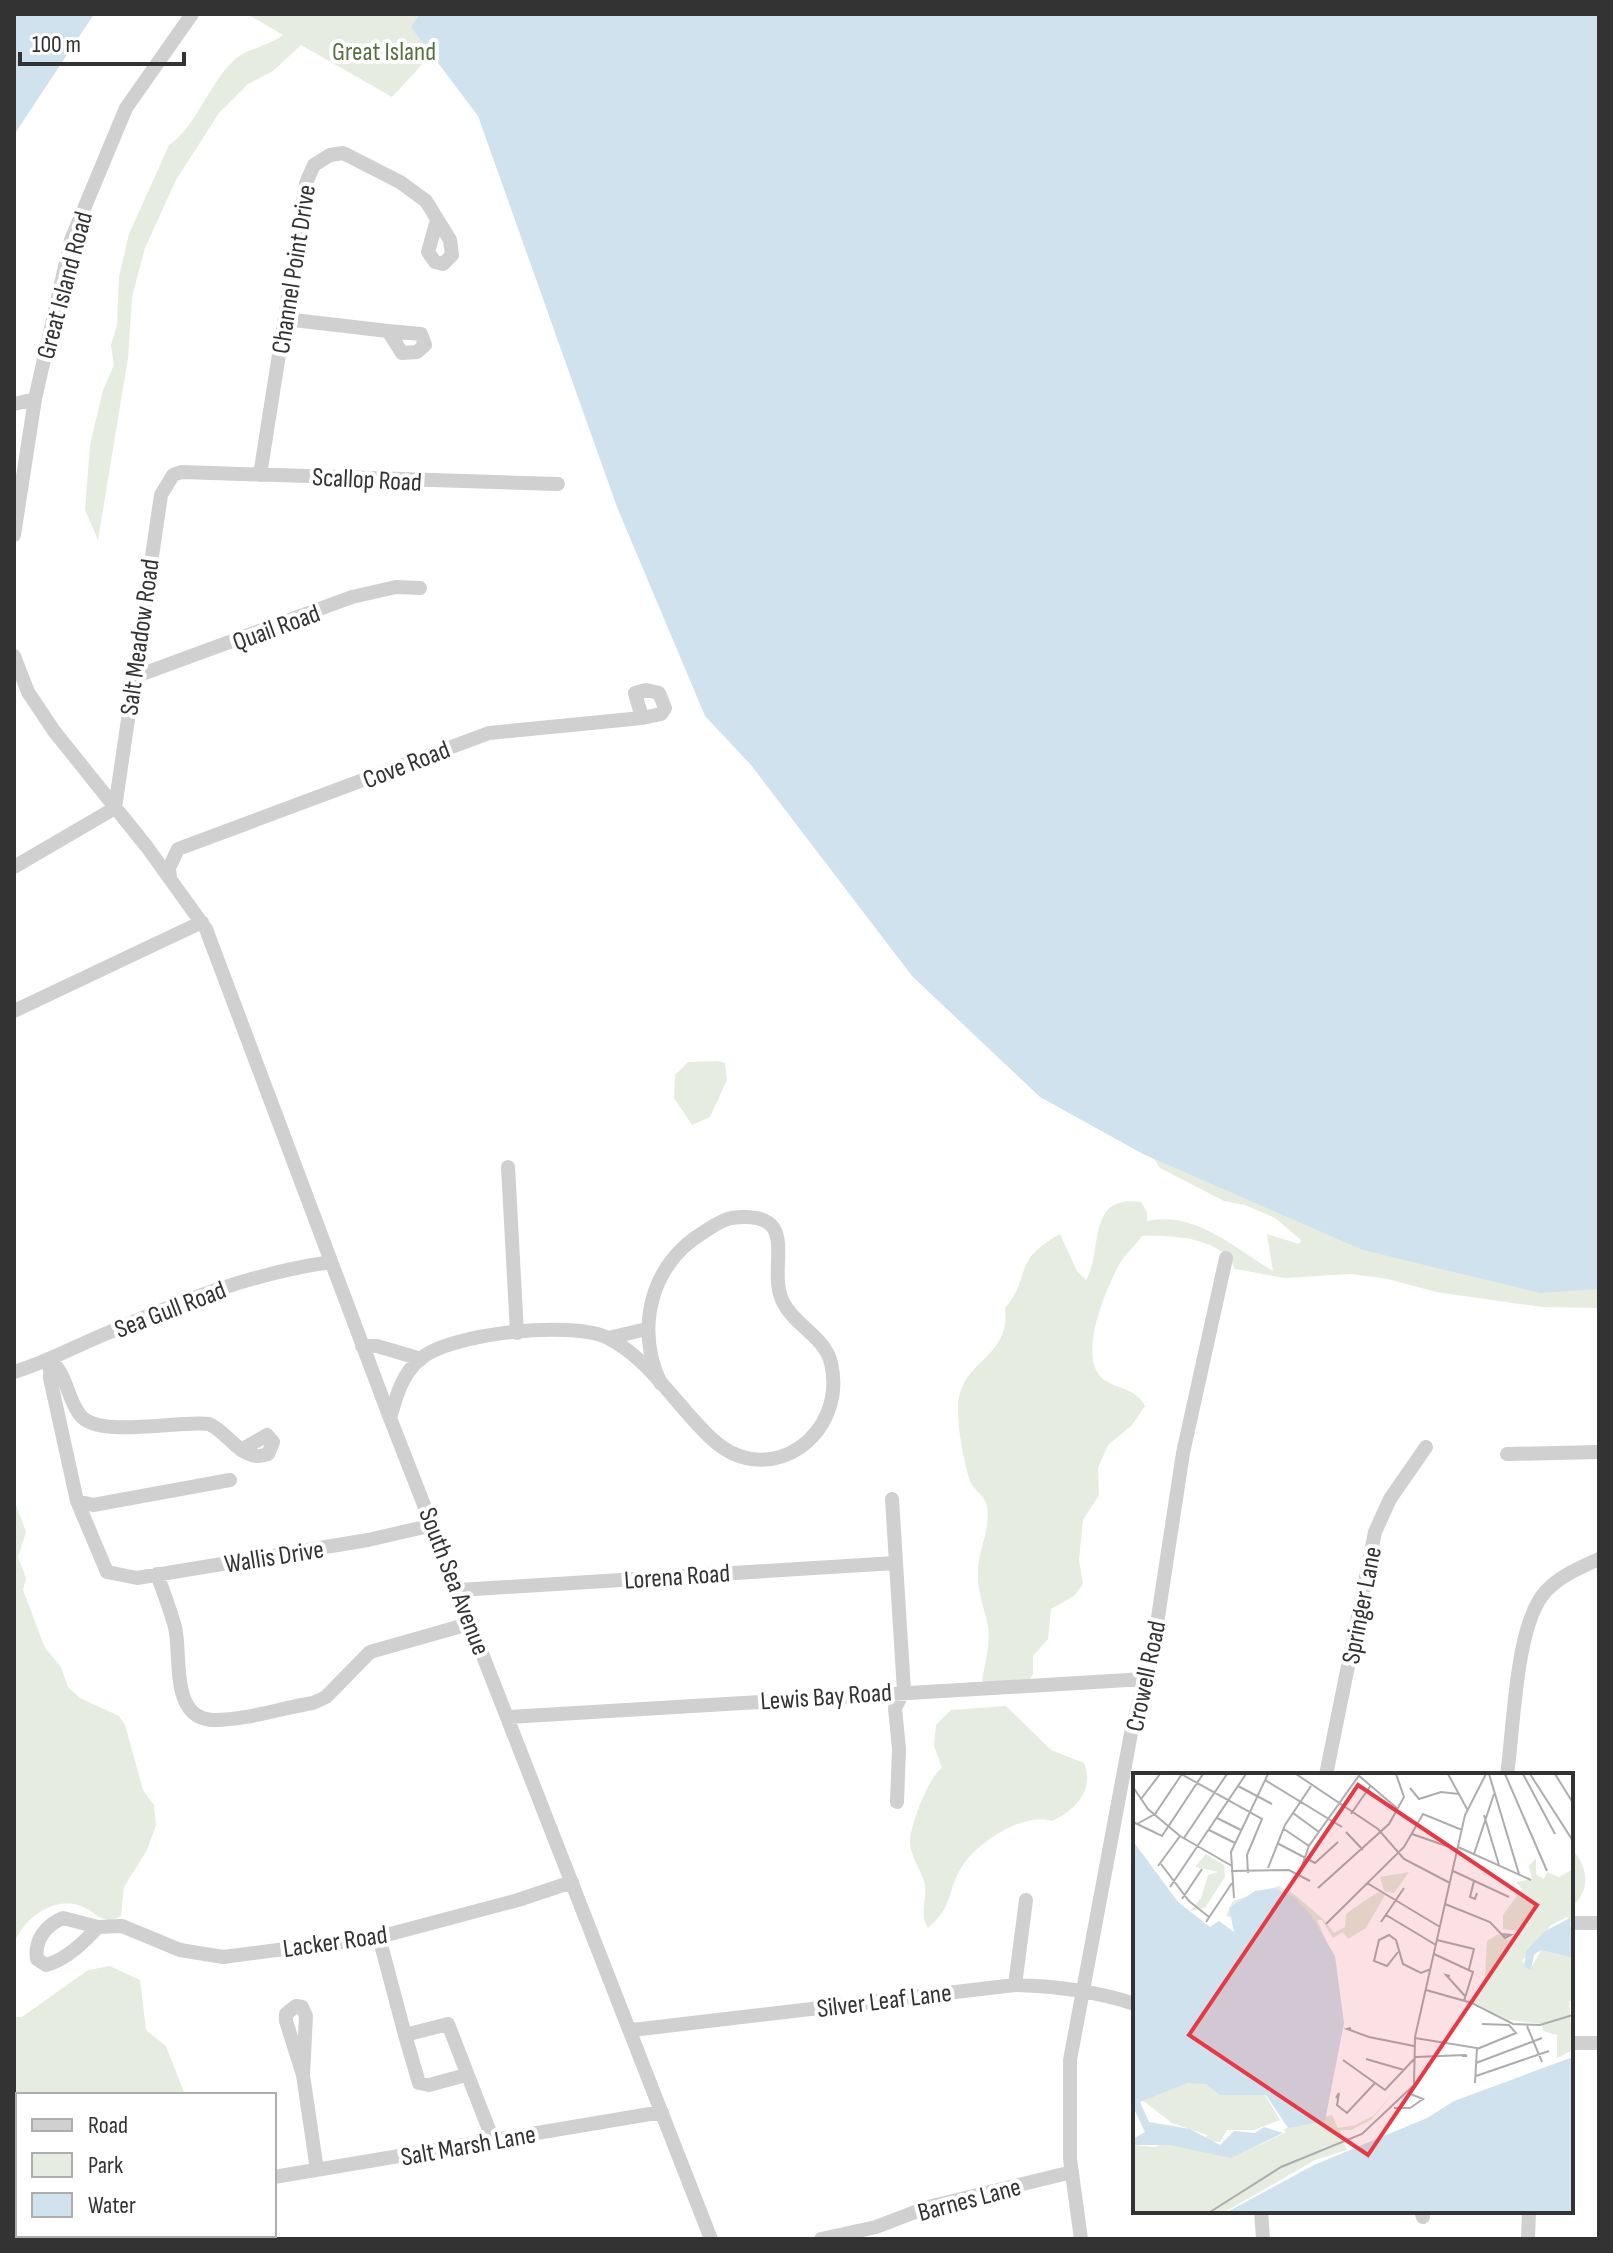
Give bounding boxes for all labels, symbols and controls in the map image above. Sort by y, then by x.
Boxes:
scale bar [20,16,184,66]
text: 100 m [32,30,81,59]
park label: Great Island [332,37,436,68]
street label: Channel Point Drive [266,182,323,356]
street label: Great Island Road [31,208,100,363]
street label: Scallop Road [311,462,423,499]
street label: Salt Meadow Road [114,557,167,717]
street label: Quail Road [229,598,324,659]
street label: Cove Road [359,735,454,796]
street label: Sea Gull Road [110,1275,231,1346]
street label: South Sea Avenue [411,1503,496,1660]
street label: Wallis Drive [222,1534,326,1581]
street label: Springer Lane [1336,1544,1389,1667]
street label: Lorena Road [623,1558,731,1597]
street label: Crowell Road [1120,1618,1173,1734]
street label: Lewis Bay Road [759,1677,893,1718]
inset map [1133,1773,1573,2213]
street label: Lacker Road [281,1920,389,1965]
street label: Silver Leaf Lane [815,1978,953,2025]
legend [16,2093,276,2237]
text: Road [88,2111,128,2140]
street label: Salt Marsh Lane [398,2119,538,2174]
text: Park [88,2151,123,2180]
street label: Barnes Lane [914,2172,1024,2229]
text: Water [88,2191,136,2220]

